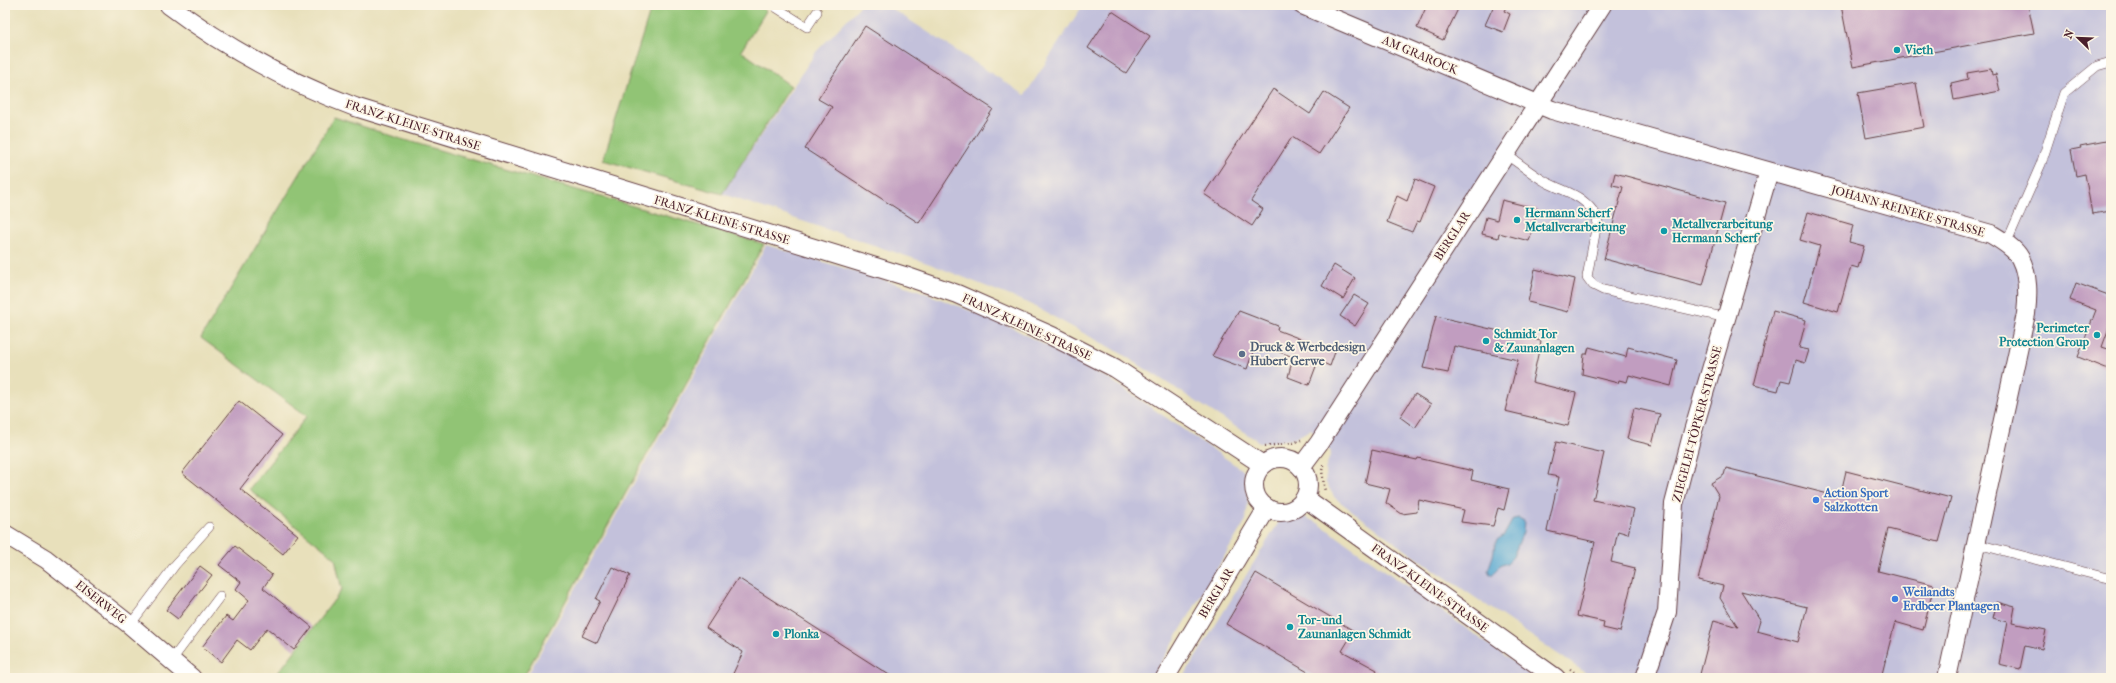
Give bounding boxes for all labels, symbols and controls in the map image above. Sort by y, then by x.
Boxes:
north arrow [2058,18,2098,58]
text: N [2062,27,2077,41]
street label: AM GRAROCK [1379,32,1461,78]
place label: Vieth [1904,43,1933,57]
marker: Vieth [1892,45,1902,55]
street label: FRANZ-KLEINE-STRASSE [344,97,482,153]
street label: JOHANN-REINEKE-STRASSE [1829,182,1986,240]
street label: FRANZ-KLEINE-STRASSE [652,193,792,247]
place label: Hermann Scherf Metallverarbeitung [1524,206,1626,235]
street label: BERGLAR [1431,208,1474,263]
marker: Hermann Scherf Metallverarbeitung [1512,215,1522,225]
place label: Metallverarbeitung Hermann Scherf [1671,217,1773,245]
marker: Metallverarbeitung Hermann Scherf [1659,226,1669,236]
street label: FRANZ-KLEINE-STRASSE [960,291,1094,363]
place label: Perimeter Protection Group [1999,321,2090,350]
place label: Schmidt Tor & Zaunanlagen [1494,327,1576,356]
marker: Perimeter Protection Group [2092,330,2102,340]
marker: Schmidt Tor & Zaunanlagen [1481,336,1491,346]
place label: Druck & Werbedesign Hubert Gerwe [1250,340,1367,368]
street label: ZIEGELEI-TÖPKER-STRASSE [1668,344,1725,504]
marker: Druck & Werbedesign Hubert Gerwe [1237,349,1247,359]
place label: Action Sport Salzkotten [1823,486,1889,514]
marker: Action Sport Salzkotten [1811,495,1821,505]
street label: FRANZ-KLEINE-STRASSE [1369,541,1491,635]
street label: BERGLAR [1196,564,1237,621]
street label: EISERWEG [73,578,130,627]
place label: Weilandts Erdbeer Plantagen [1902,585,2001,614]
marker: Weilandts Erdbeer Plantagen [1890,594,1900,604]
place label: Tor- und Zaunanlagen Schmidt [1297,613,1412,642]
marker: Tor- und Zaunanlagen Schmidt [1285,622,1295,632]
place label: Plonka [784,627,820,641]
marker: Plonka [771,629,781,639]

